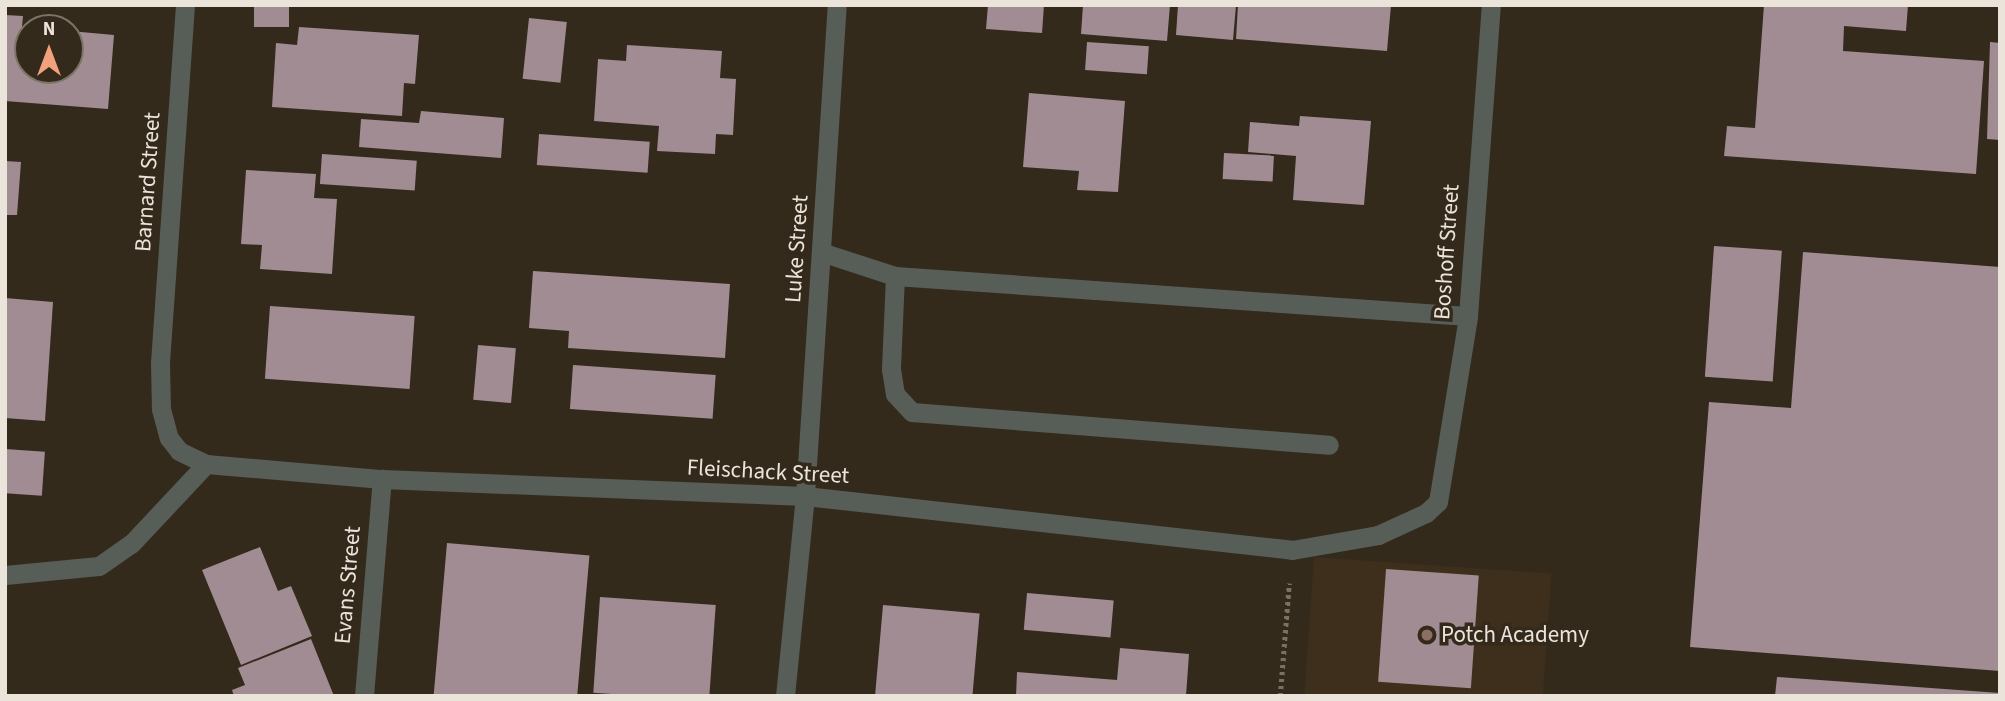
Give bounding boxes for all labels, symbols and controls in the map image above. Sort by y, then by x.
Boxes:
north arrow [14,14,84,84]
text: N [43,16,55,43]
street label: Barnard Street [129,111,167,253]
street label: Boshoff Street [1428,183,1466,321]
street label: Luke Street [779,194,815,304]
street label: Fleischack Street [686,454,850,490]
street label: Evans Street [329,525,367,645]
place label: Potch Academy [1441,621,1589,649]
marker: Potch Academy [1419,627,1435,643]

